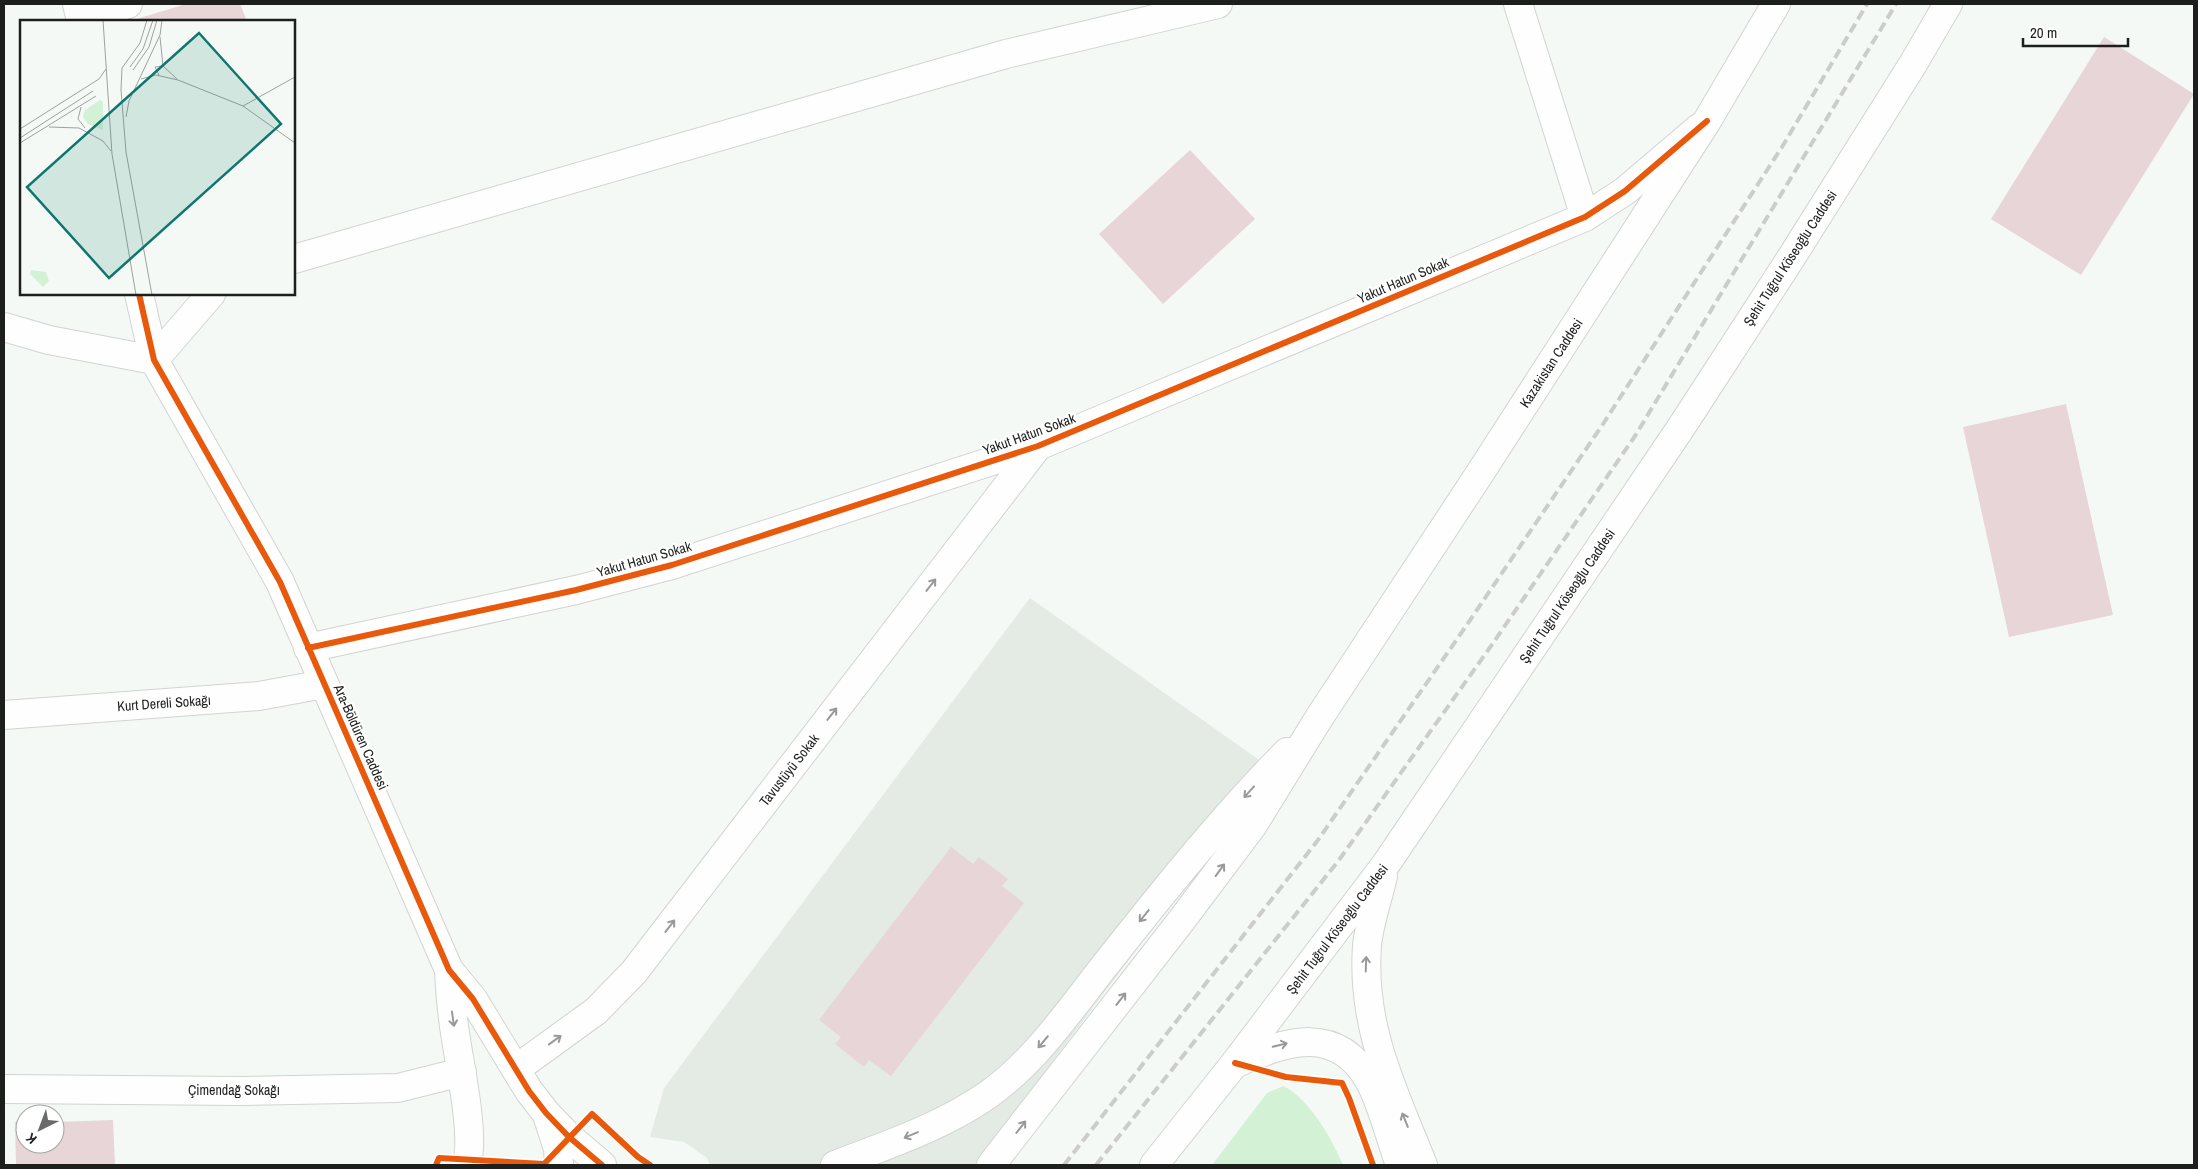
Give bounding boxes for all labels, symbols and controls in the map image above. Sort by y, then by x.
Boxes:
scale bar [2023,15,2128,47]
inset map [20,20,295,295]
text: 20 m [2030,22,2057,43]
street label: Şehit Tuğrul Köseoğlu Caddesi [1739,187,1841,329]
street label: Yakut Hatun Sokak [1355,253,1452,307]
street label: Kazakistan Caddesi [1515,315,1587,411]
street label: Yakut Hatun Sokak [980,409,1078,459]
street label: Şehit Tuğrul Köseoğlu Caddesi [1515,525,1619,667]
street label: Yakut Hatun Sokak [595,537,694,581]
one-way arrow [926,579,937,592]
street label: Ara-Böldüren Caddesi [329,681,392,793]
street label: Kurt Dereli Sokağı [117,691,211,715]
one-way arrow [827,708,838,721]
street label: Tavustüyü Sokak [755,730,823,810]
one-way arrow [1243,785,1255,798]
street label: Şehit Tuğrul Köseoğlu Caddesi [1282,860,1392,998]
one-way arrow [1215,863,1225,877]
one-way arrow [1139,909,1150,922]
one-way arrow [664,920,675,933]
one-way arrow [1362,956,1371,972]
one-way arrow [1115,993,1126,1006]
one-way arrow [448,1010,458,1026]
one-way arrow [548,1035,562,1045]
one-way arrow [1037,1036,1048,1049]
one-way arrow [1272,1040,1288,1050]
street label: Çimendağ Sokağı [188,1081,280,1099]
north arrow [15,1104,65,1154]
one-way arrow [1400,1113,1409,1128]
one-way arrow [1015,1121,1026,1134]
text: K [22,1129,40,1148]
one-way arrow [904,1132,919,1141]

